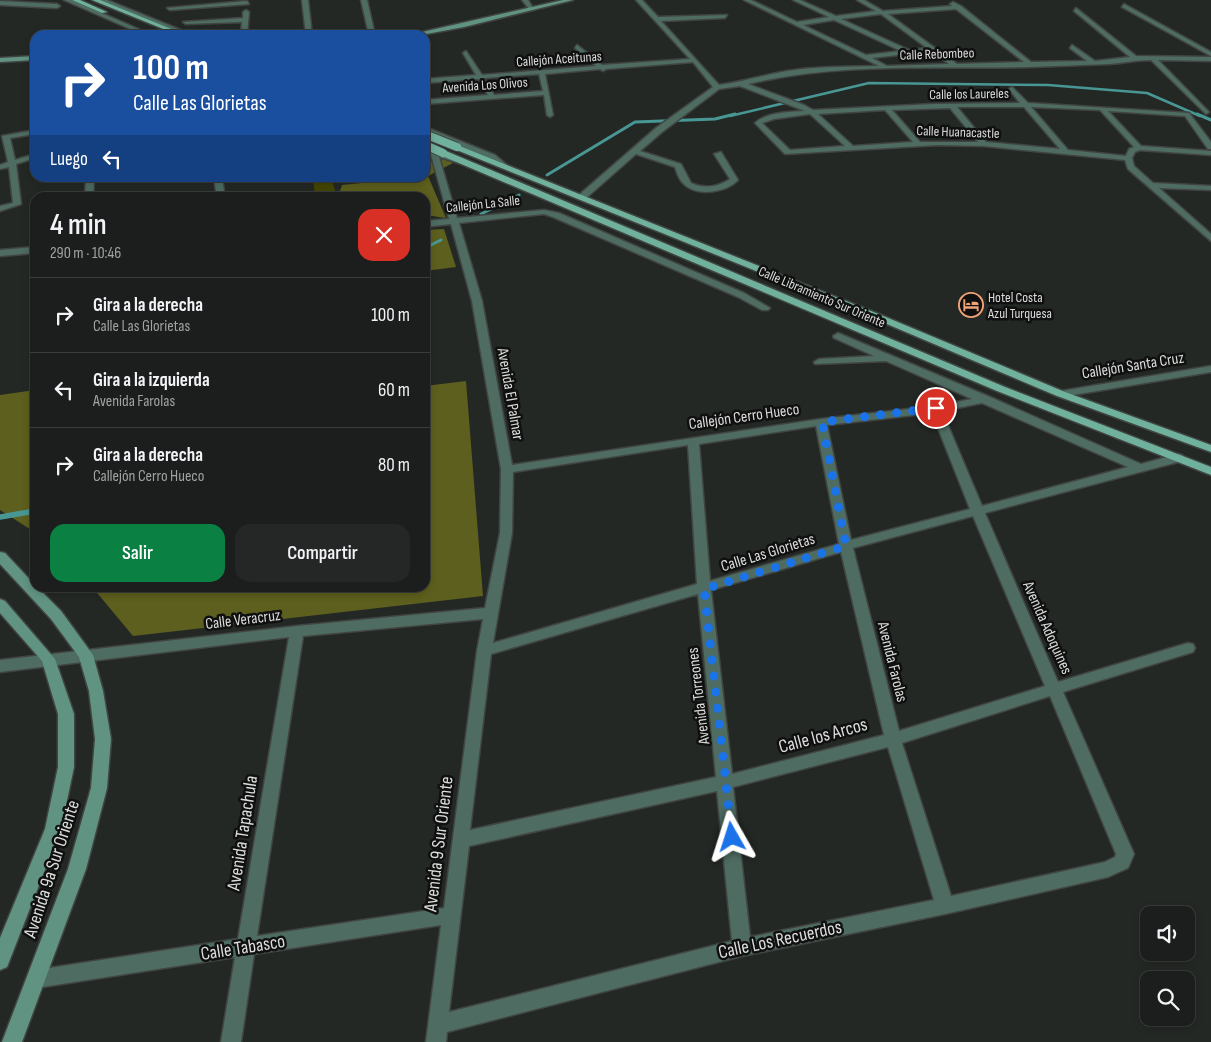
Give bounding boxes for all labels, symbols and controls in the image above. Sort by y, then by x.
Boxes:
street label: Calle Rebombeo [899,44,975,64]
text: 100 m [133,47,209,90]
street label: Callejón Aceitunas [516,48,602,70]
icon: right [50,50,115,115]
street label: Avenida Los Olivos [441,74,528,97]
street label: Calle los Laureles [929,85,1009,103]
text: Calle Las Glorietas [133,90,267,117]
street label: Calle Huanacastle [916,122,1000,142]
icon: left [98,145,126,173]
text: Luego [50,148,88,171]
street label: Callejón La Salle [445,192,521,216]
text: 4 min [50,207,107,243]
button: close [358,209,410,261]
text: 290 m · 10:46 [50,244,121,263]
street label: Calle Libramiento Sur Oriente [756,263,888,331]
place label: Hotel Costa Azul Turquesa [987,289,1052,322]
hotel icon: Hotel Costa Azul Turquesa [958,292,984,318]
text: Gira a la derecha [93,294,203,317]
icon: right [50,301,78,329]
text: 100 m [371,304,410,327]
text: Calle Las Glorietas [93,317,190,336]
street label: Avenida El Palmar [492,345,528,442]
street label: Callejón Santa Cruz [1081,349,1186,383]
text: Gira a la izquierda [93,369,210,392]
icon: left [50,376,78,404]
text: 60 m [378,379,410,402]
pin [915,387,957,429]
text: Avenida Farolas [93,392,175,411]
icon: arrive [922,394,950,422]
street label: Callejón Cerro Hueco [688,400,800,434]
text: Gira a la derecha [93,444,203,467]
icon: right [50,451,78,479]
text: 80 m [378,454,410,477]
text: Callejón Cerro Hueco [93,467,204,486]
button: Salir [50,524,225,582]
button: Compartir [235,524,410,582]
street label: Calle Las Glorietas [719,530,818,576]
street label: Avenida Adoquines [1018,578,1076,678]
street label: Calle Veracruz [204,606,282,634]
street label: Avenida Farolas [873,619,911,704]
street label: Avenida Torreones [684,646,714,747]
street label: Calle los Arcos [776,713,870,759]
street label: Avenida Tapachula [222,774,263,893]
street label: Avenida 9 Sur Oriente [419,775,459,914]
street label: Avenida 9a Sur Oriente [19,797,85,942]
position arrow [705,810,757,862]
map controls [1140,906,1195,1026]
button: sound [1140,906,1195,961]
street label: Calle Los Recuerdos [716,916,844,964]
street label: Calle Tabasco [199,930,287,966]
button: search [1140,971,1195,1026]

